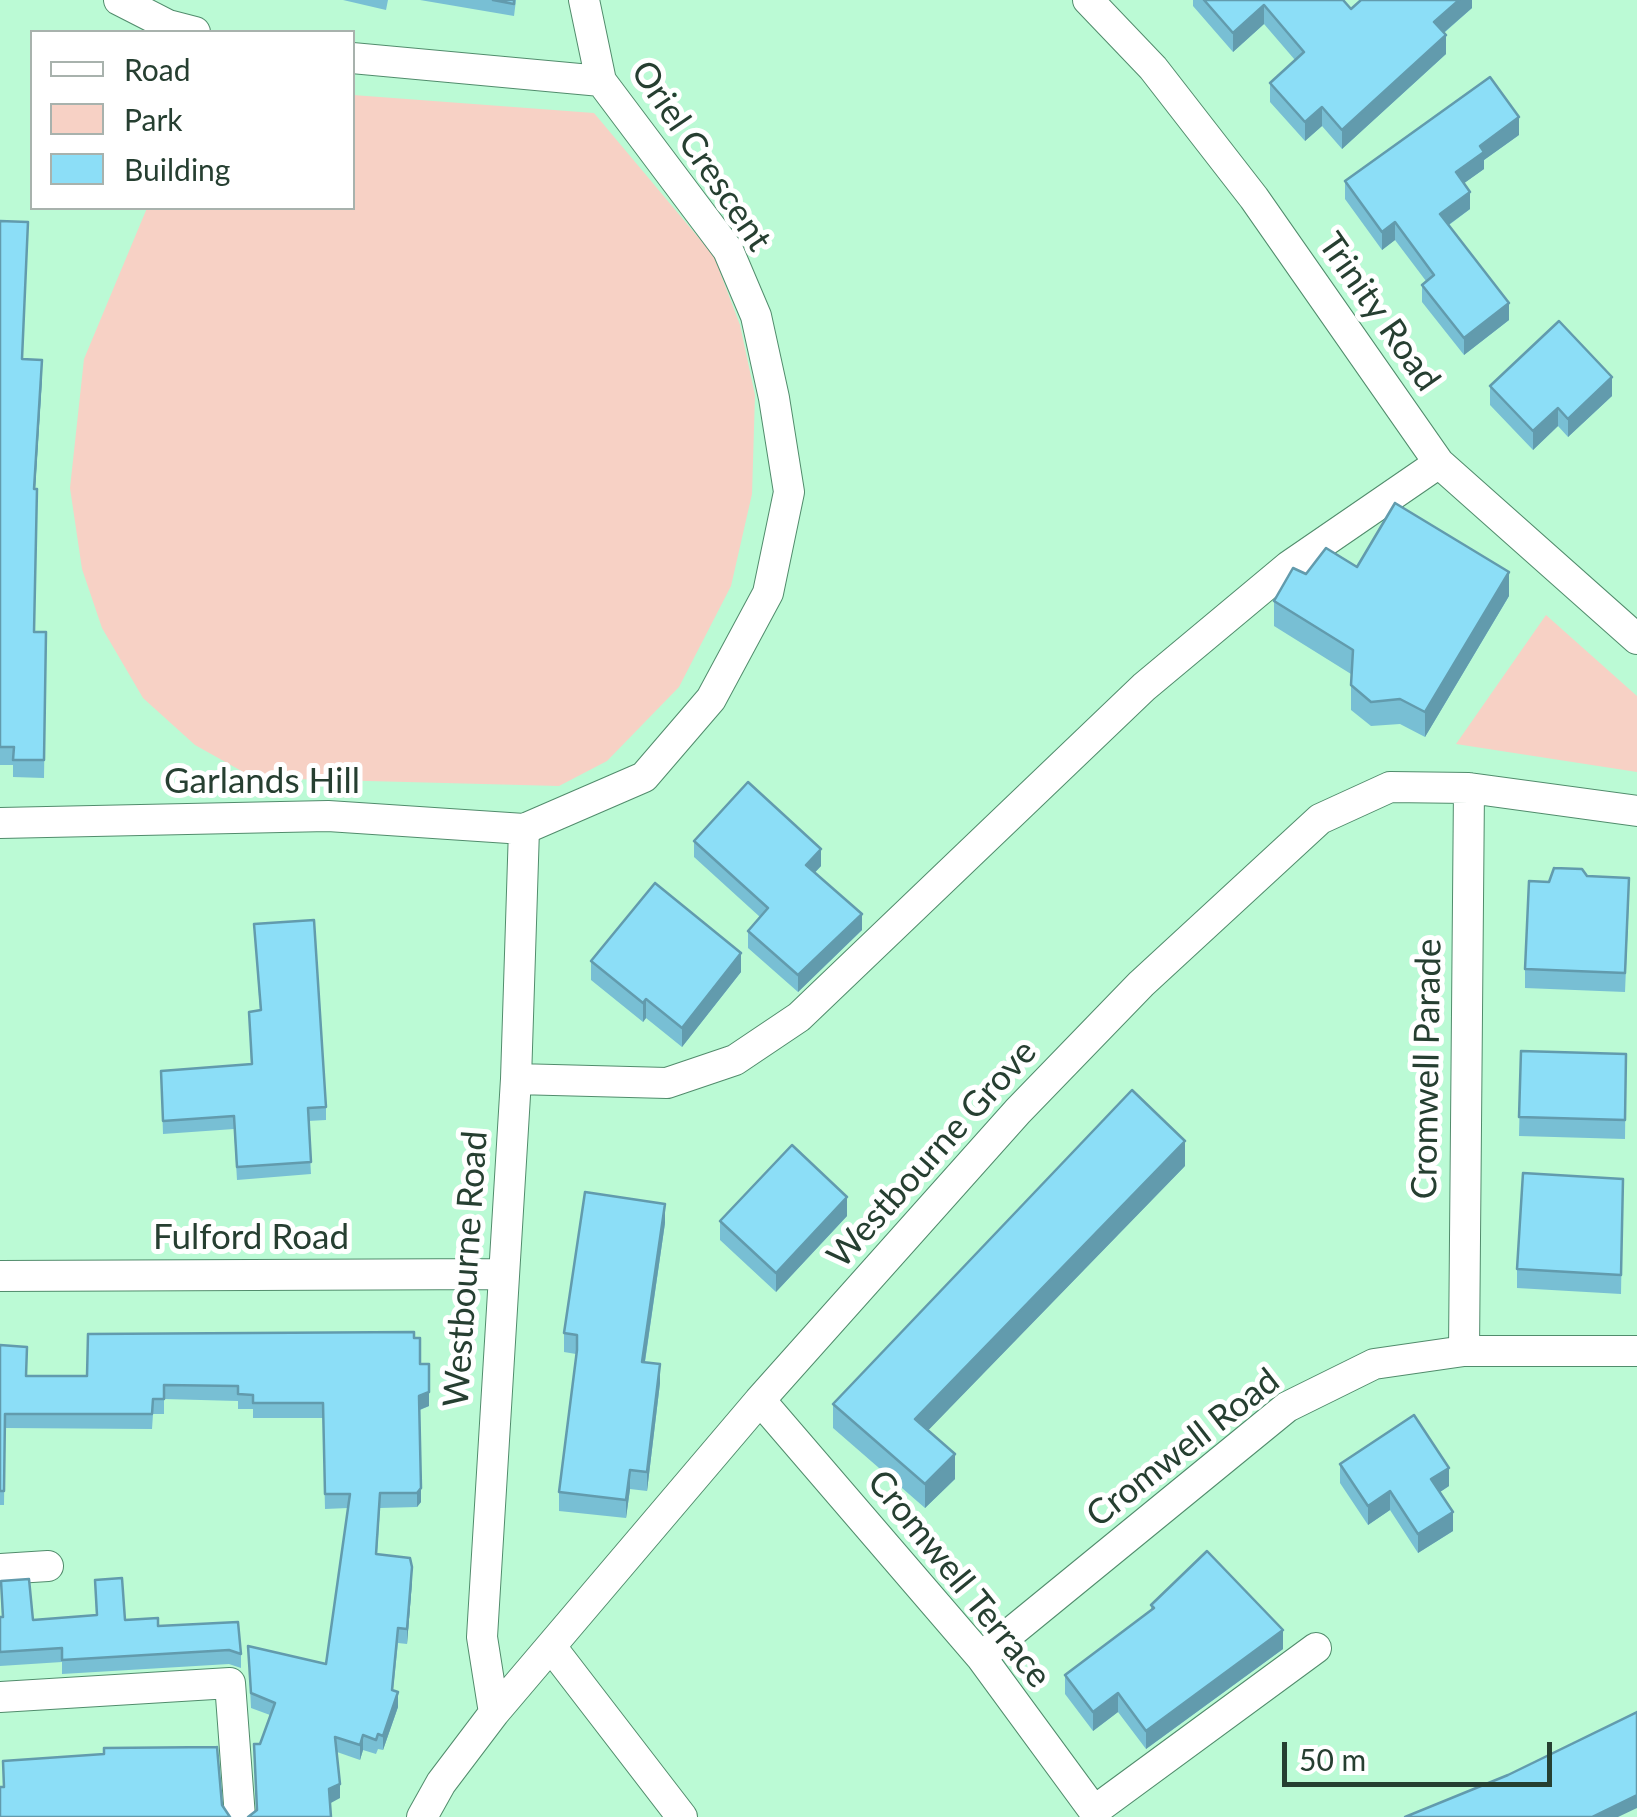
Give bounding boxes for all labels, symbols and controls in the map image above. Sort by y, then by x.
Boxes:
legend [30,30,355,210]
text: Road [124,51,191,87]
street label: Oriel Crescent [622,53,780,259]
text: Park [124,101,183,137]
text: Building [124,151,230,187]
street label: Trinity Road [1309,225,1449,399]
street label: Garlands Hill [164,761,360,803]
street label: Cromwell Parade [1404,938,1450,1200]
street label: Westbourne Grove [819,1032,1045,1276]
street label: Westbourne Road [435,1129,497,1409]
street label: Fulford Road [153,1217,349,1259]
street label: Cromwell Road [1078,1360,1288,1536]
street label: Cromwell Terrace [859,1462,1059,1696]
scale bar [1287,1722,1557,1784]
text: 50 m [1299,1741,1366,1777]

